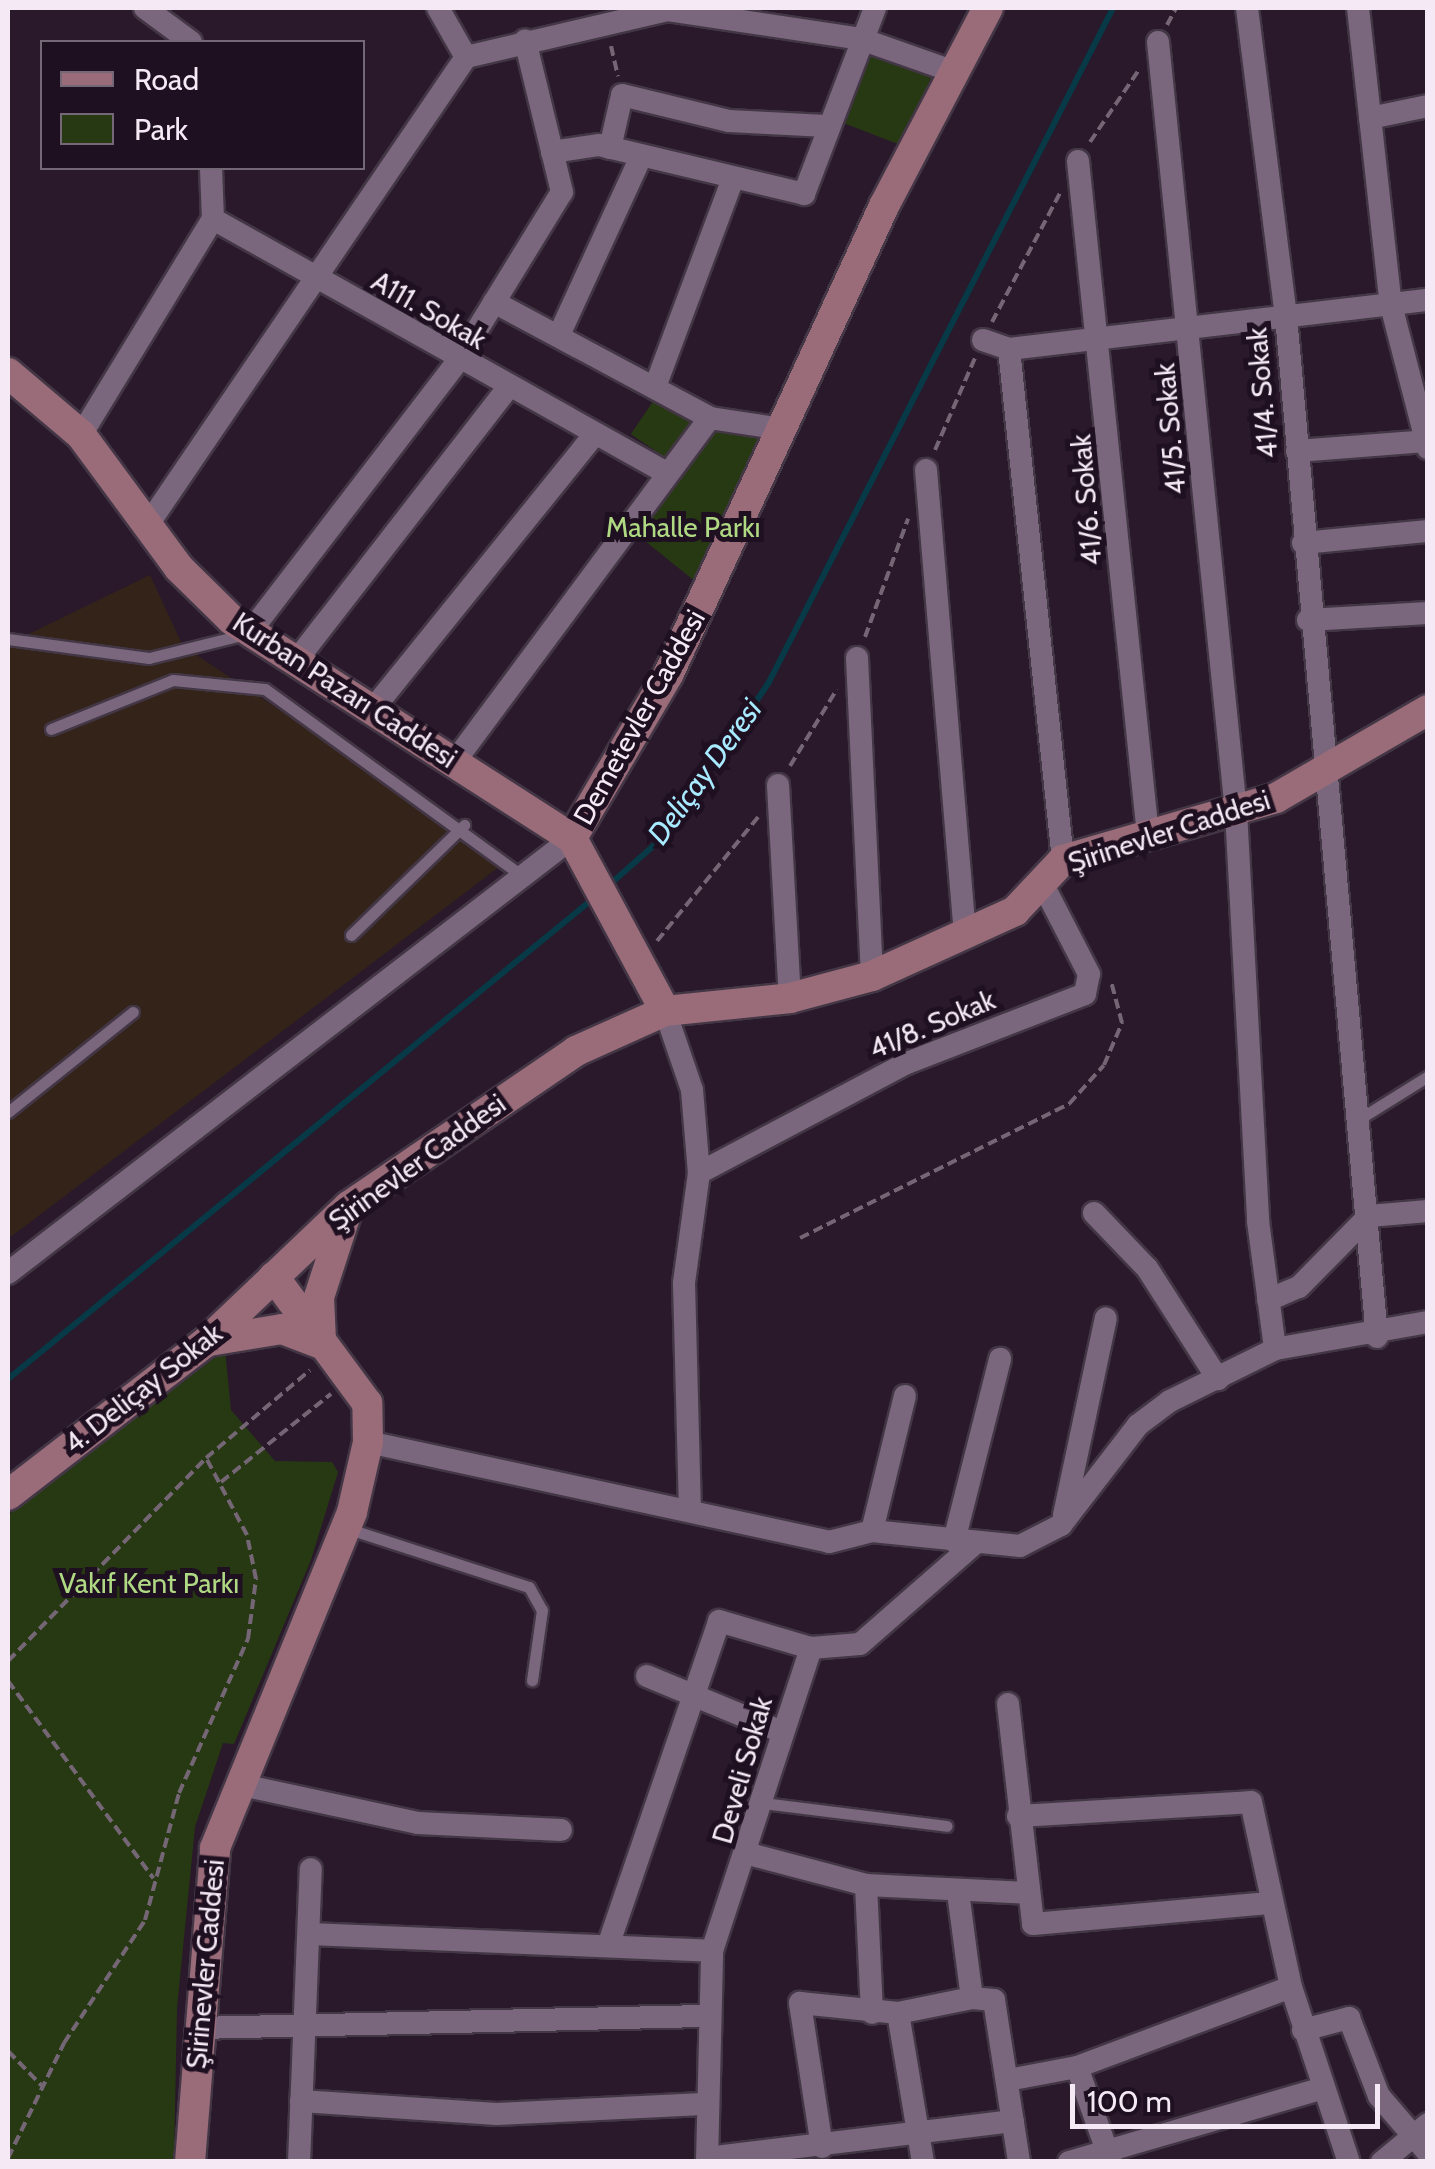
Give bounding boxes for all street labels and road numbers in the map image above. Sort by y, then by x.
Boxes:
street label: A111. Sokak [366,264,492,356]
street label: 41/4. Sokak [1240,326,1284,460]
street label: 41/5. Sokak [1148,362,1192,496]
street label: 41/6. Sokak [1064,433,1108,567]
street label: Demetevler Caddesi [566,604,712,830]
street label: Kurban Pazarı Caddesi [227,605,463,775]
street label: Şirinevler Caddesi [1064,783,1274,879]
street label: 41/8. Sokak [864,982,1000,1066]
street label: Şirinevler Caddesi [322,1087,512,1237]
street label: 4. Deliçay Sokak [57,1316,229,1460]
street label: Develi Sokak [705,1693,779,1847]
street label: Şirinevler Caddesi [179,1858,231,2070]

